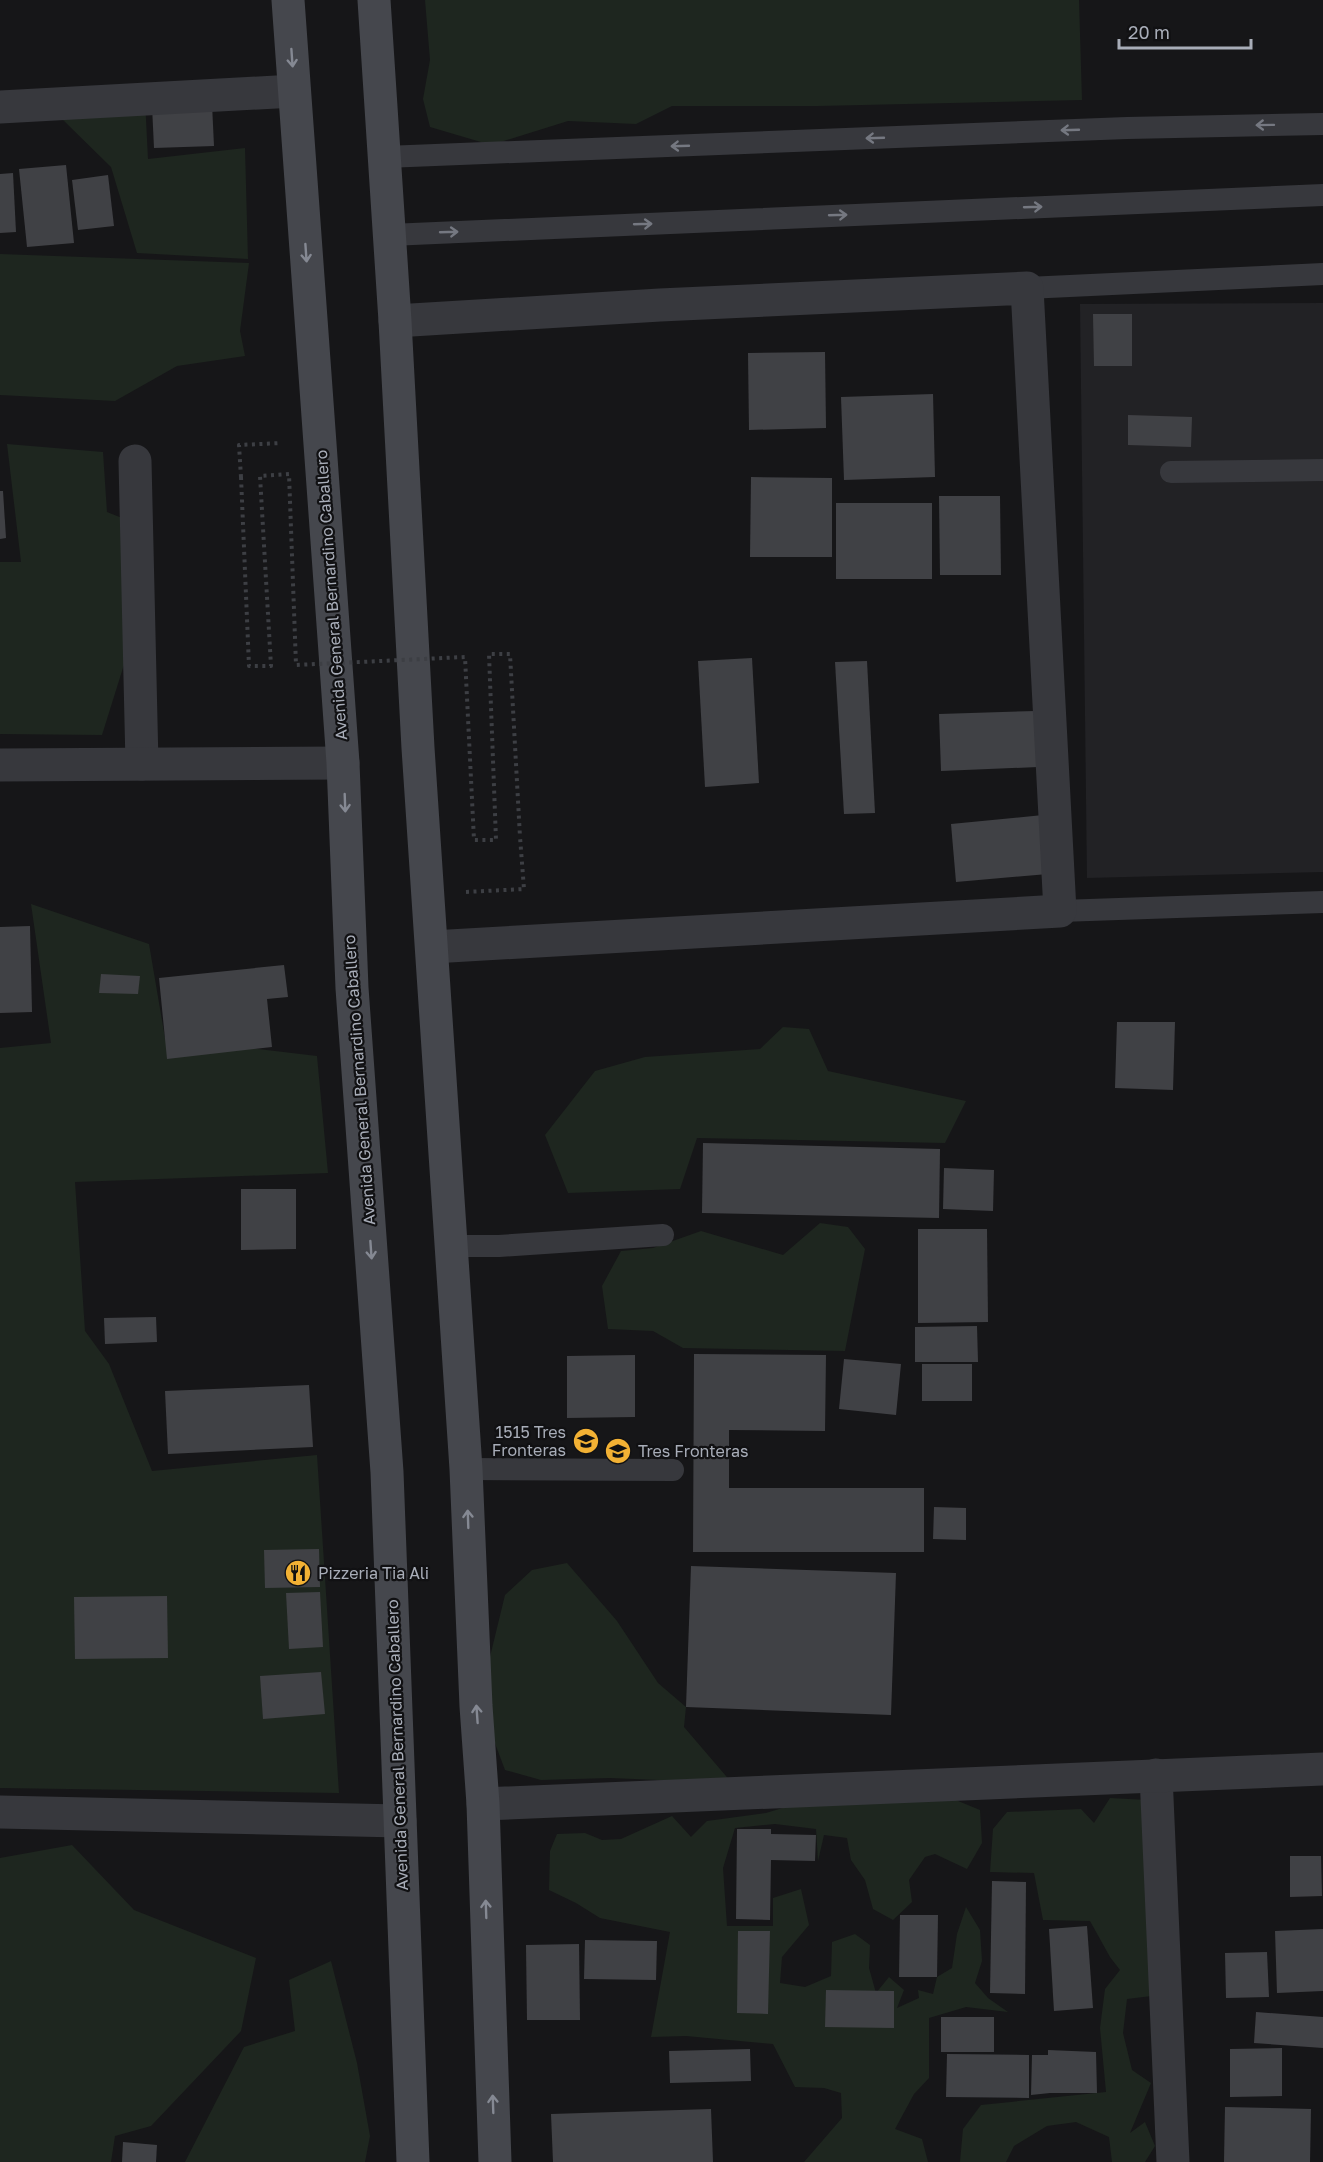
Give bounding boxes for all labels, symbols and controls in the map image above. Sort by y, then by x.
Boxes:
scale bar [1119,12,1251,50]
text: 20 m [1128,21,1170,43]
one-way arrow [287,48,298,68]
one-way arrow [1255,119,1275,131]
one-way arrow [1060,125,1080,136]
one-way arrow [865,132,885,144]
one-way arrow [670,140,690,151]
one-way arrow [1022,201,1042,212]
one-way arrow [828,210,848,221]
one-way arrow [633,218,653,229]
one-way arrow [438,226,458,238]
one-way arrow [301,242,312,262]
street label: Avenida General Bernardino Caballero [311,449,351,741]
one-way arrow [339,793,350,813]
street label: Avenida General Bernardino Caballero [339,934,379,1226]
one-way arrow [365,1239,376,1259]
place label: 1515 Tres Fronteras [492,1422,566,1460]
school or university icon: 1515 Tres Fronteras [571,1426,601,1456]
school or university icon: Tres Fronteras [603,1436,633,1466]
place label: Tres Fronteras [638,1441,748,1461]
one-way arrow [463,1510,474,1530]
restaurant icon: Pizzeria Tia Ali [283,1558,313,1588]
place label: Pizzeria Tia Ali [318,1563,429,1583]
street label: Avenida General Bernardino Caballero [382,1599,412,1891]
one-way arrow [471,1704,482,1724]
one-way arrow [481,1899,492,1919]
one-way arrow [488,2094,499,2114]

